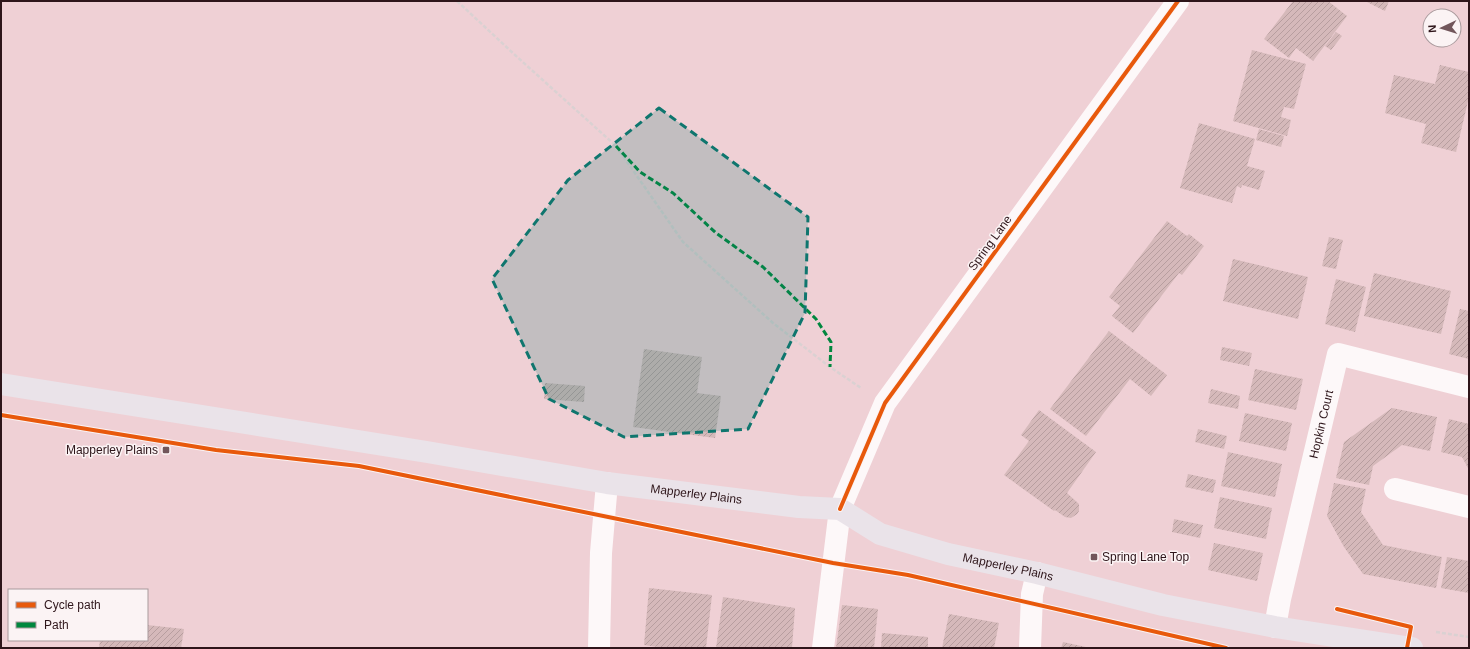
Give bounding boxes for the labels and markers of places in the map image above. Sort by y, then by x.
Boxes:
place label: Mapperley Plains [66,443,158,457]
marker: Mapperley Plains [161,445,171,455]
place label: Spring Lane Top [1102,550,1190,564]
marker: Spring Lane Top [1089,552,1099,562]

